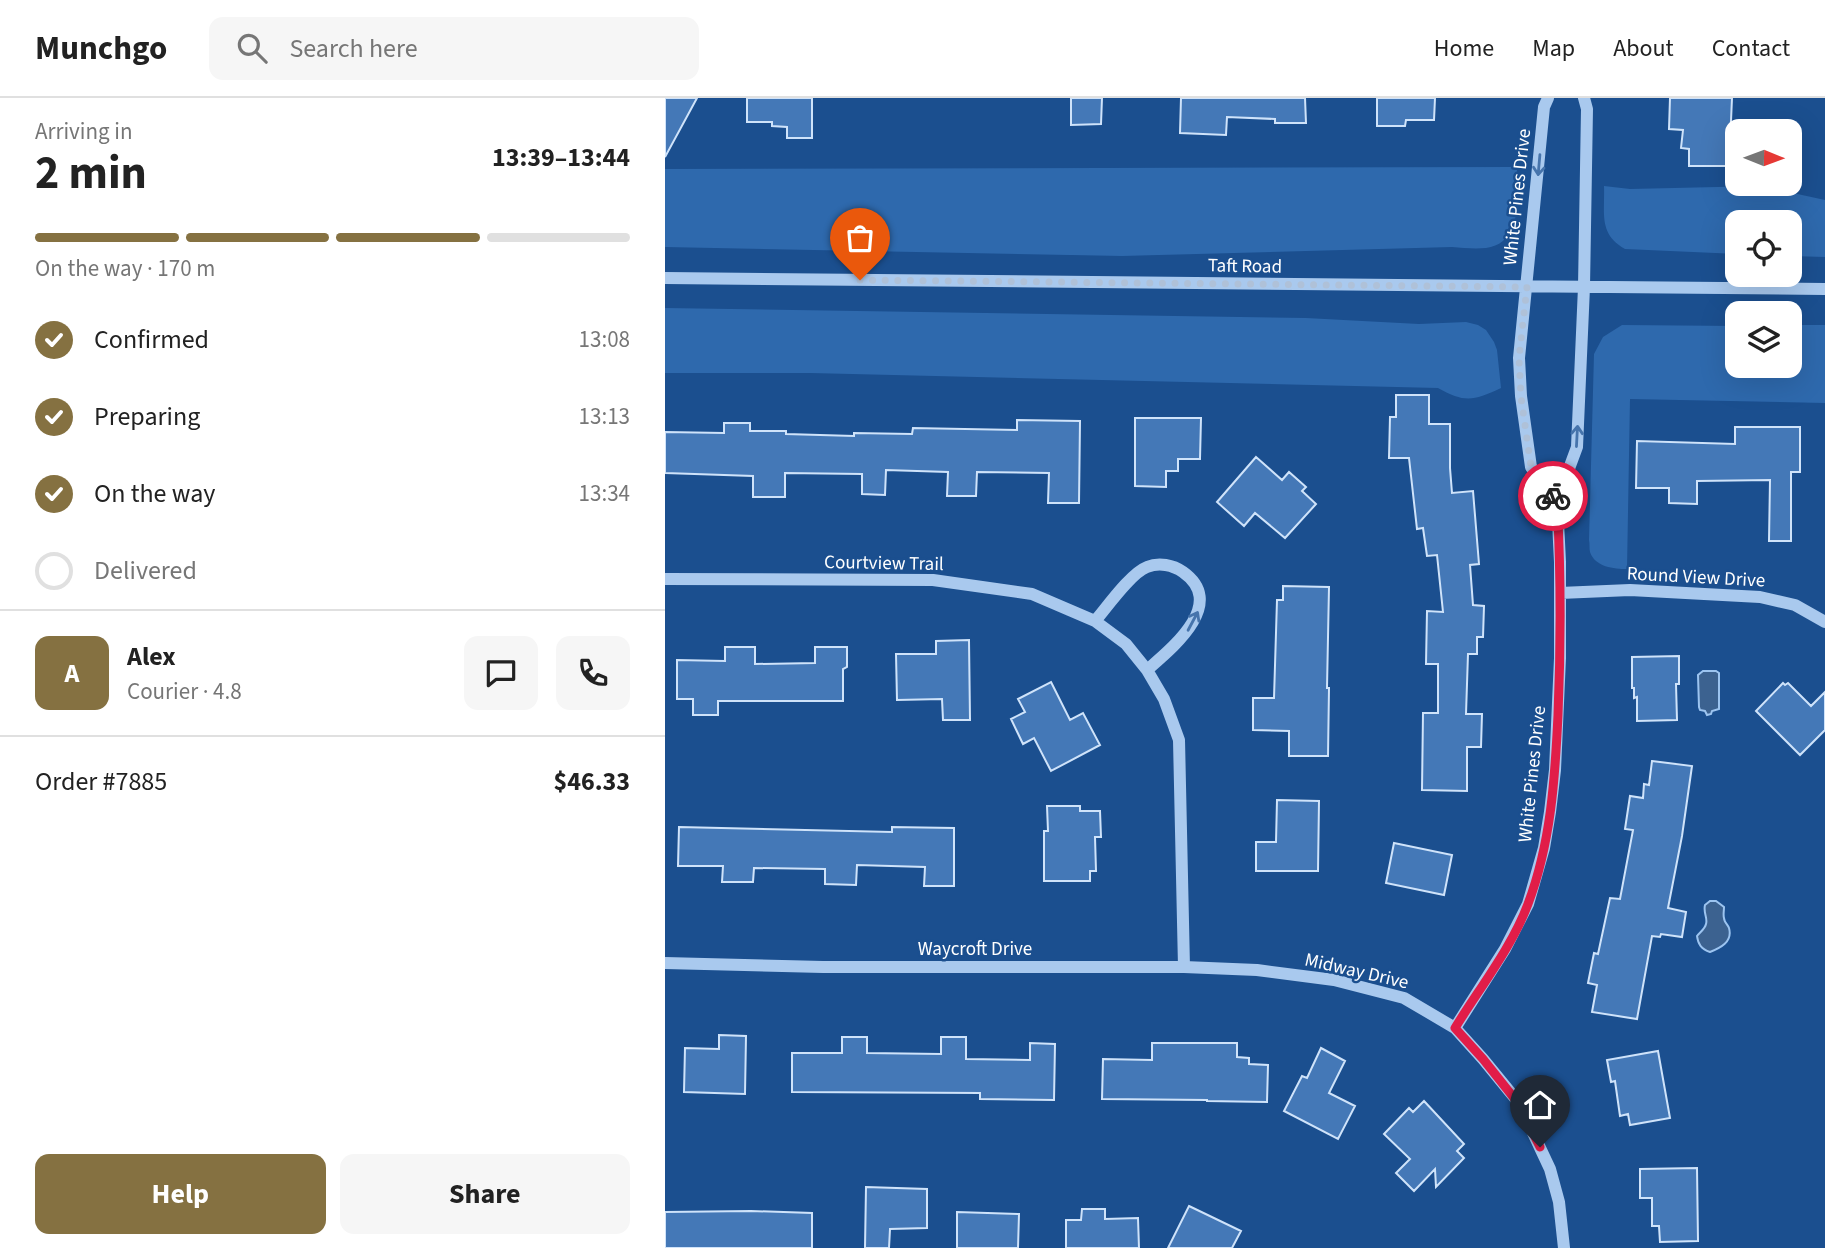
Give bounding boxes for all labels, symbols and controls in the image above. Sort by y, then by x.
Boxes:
search box [209,17,699,80]
text: Munchgo [35,25,167,72]
icon: search [233,29,271,67]
text: Search here [289,30,418,67]
text: Home [1434,31,1494,66]
text: Map [1532,31,1575,66]
text: About [1613,31,1674,66]
text: Contact [1712,31,1790,66]
text: Arriving in [35,115,133,148]
north arrow [1725,119,1803,196]
map controls [1725,119,1802,378]
street label: White Pines Drive [1497,127,1538,267]
text: 13:39–13:44 [492,139,630,176]
text: 2 min [35,141,147,206]
one-way arrow [1532,153,1545,176]
pin [830,208,890,280]
button: locate [1725,210,1802,287]
icon: bag [841,219,879,257]
text: On the way · 170 m [35,252,215,285]
street label: Taft Road [1208,252,1282,281]
button: layers [1725,301,1802,378]
icon: check [35,321,73,359]
text: Confirmed [94,321,209,358]
text: 13:08 [579,323,630,356]
icon: check [35,398,73,436]
text: Preparing [94,398,200,435]
text: 13:13 [579,400,630,433]
one-way arrow [1571,425,1584,448]
courier [1518,461,1588,531]
icon: check [35,475,73,513]
text: On the way [94,475,215,512]
text: 13:34 [579,477,630,510]
icon: bike [1534,477,1572,515]
street label: Courtview Trail [824,549,944,578]
text: Delivered [94,552,197,589]
street label: Round View Drive [1626,560,1766,595]
one-way arrow [1186,611,1200,631]
button: chat [464,636,538,710]
button: phone [556,636,630,710]
text: Alex [127,638,176,675]
text: A [65,655,79,692]
text: Courier · 4.8 [127,675,242,708]
street label: White Pines Drive [1512,704,1553,844]
text: Order #7885 [35,763,167,800]
text: $46.33 [554,763,630,800]
street label: Waycroft Drive [918,936,1032,963]
street label: Midway Drive [1302,946,1411,997]
pin [1510,1075,1570,1147]
icon: home [1521,1086,1559,1124]
button: Help [35,1154,326,1234]
button: Share [340,1154,630,1234]

